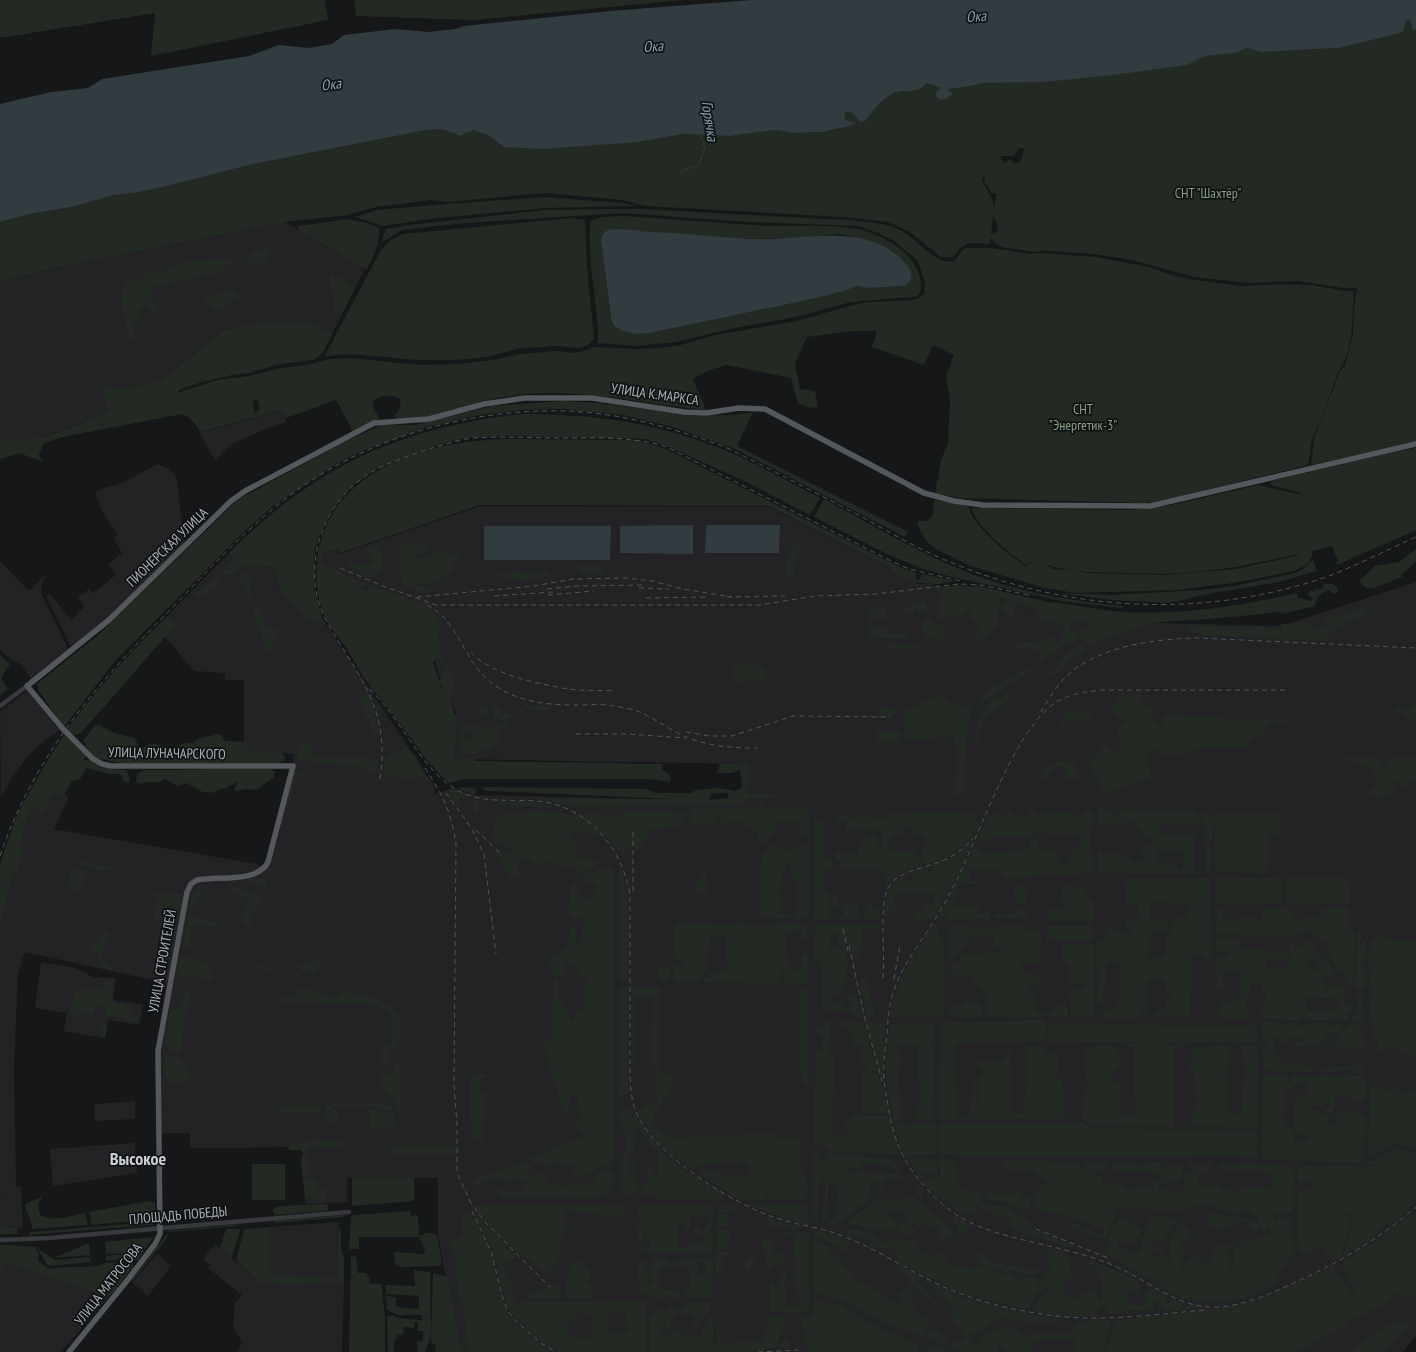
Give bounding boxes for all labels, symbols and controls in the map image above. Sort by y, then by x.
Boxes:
water label: Ока [965,6,988,26]
water label: Ока [642,36,665,56]
water label: Ока [320,73,343,95]
water label: Горячка [697,99,723,144]
park label: СНТ "Шахтёр" [1175,184,1241,202]
street label: УЛИЦА К.МАРКСА [610,379,700,409]
park label: СНТ "Энергетик-3" [1049,400,1117,434]
street label: ПИОНЕРСКАЯ УЛИЦА [122,503,212,590]
street label: УЛИЦА ЛУНАЧАРСКОГО [108,743,226,763]
street label: УЛИЦА СТРОИТЕЛЕЙ [144,908,180,1014]
district label: Высокое [110,1147,166,1170]
street label: ПЛОЩАДЬ ПОБЕДЫ [128,1202,228,1228]
street label: УЛИЦА МАТРОСОВА [70,1239,146,1329]

